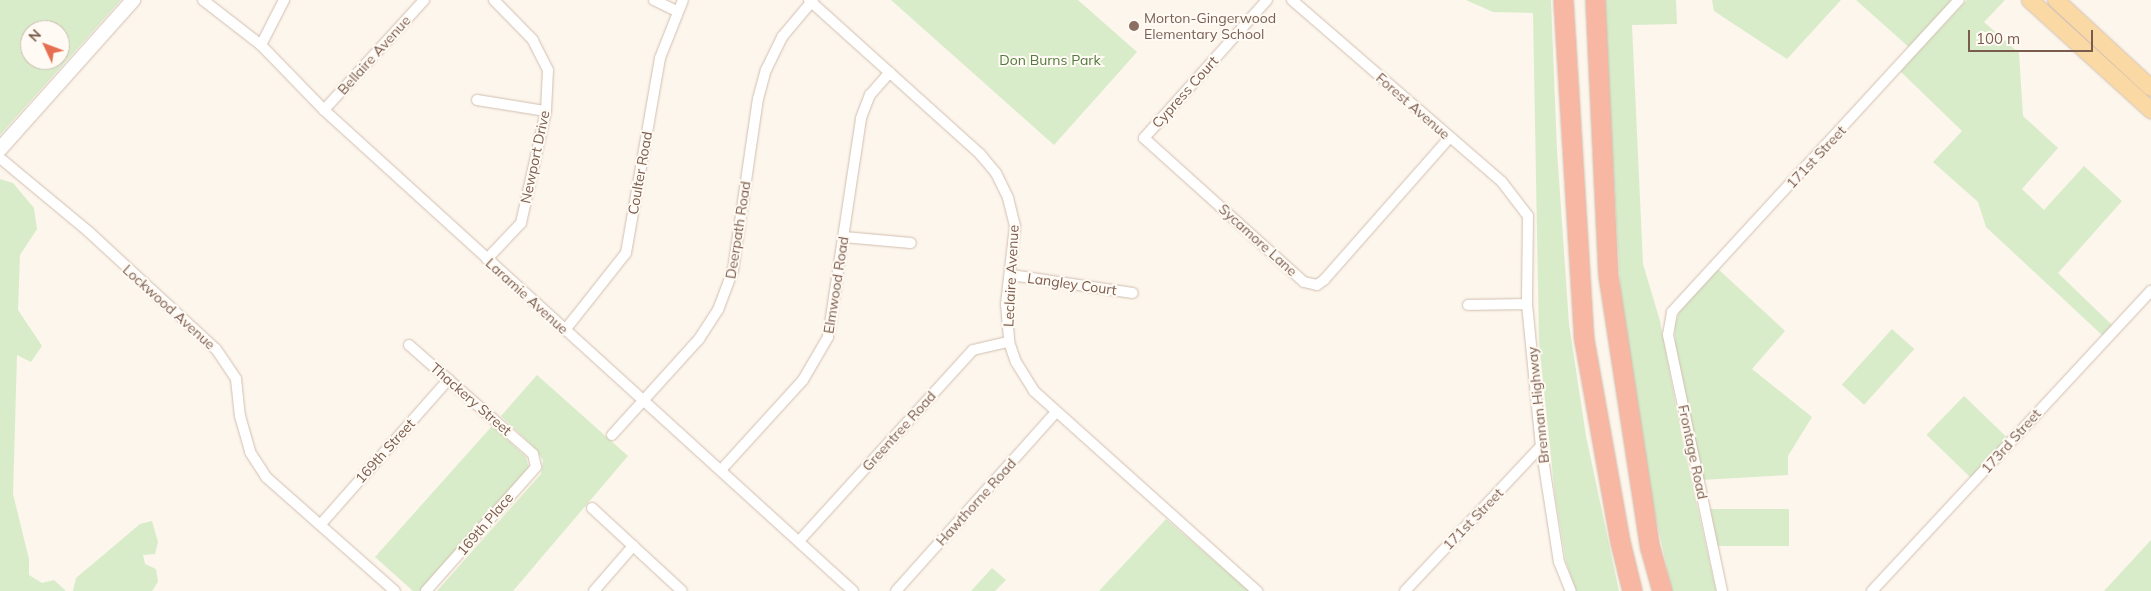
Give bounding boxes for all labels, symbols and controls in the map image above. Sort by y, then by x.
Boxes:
place label: Morton-Gingerwood Elementary School [1144,10,1276,42]
street label: Bellaire Avenue [334,12,414,98]
north arrow [20,20,70,70]
marker: Morton-Gingerwood Elementary School [1128,20,1140,32]
scale bar [1971,20,2096,52]
text: N [25,25,45,45]
text: 100 m [1976,29,2020,48]
park label: Don Burns Park [999,52,1101,68]
street label: Cypress Court [1148,53,1222,131]
street label: Forest Avenue [1373,69,1453,143]
street label: Newport Drive [517,109,553,205]
street label: 171st Street [1783,122,1849,192]
street label: Coulter Road [624,130,656,216]
street label: Deerpath Road [722,180,754,280]
street label: Sycamore Lane [1215,200,1301,280]
street label: Leclaire Avenue [1000,225,1022,327]
street label: Elmwood Road [820,235,852,335]
street label: Laramie Avenue [482,255,572,337]
street label: Lockwood Avenue [119,261,219,353]
street label: Langley Court [1026,269,1118,299]
street label: Brennan Highway [1524,346,1552,464]
street label: Thackery Street [427,359,515,439]
street label: Greentree Road [859,388,939,474]
street label: Frontage Road [1675,403,1711,501]
street label: 173rd Street [1978,405,2044,477]
street label: 169th Street [352,415,418,487]
street label: Hawthorne Road [933,455,1019,549]
street label: 171st Street [1439,485,1507,553]
street label: 169th Place [453,489,517,559]

